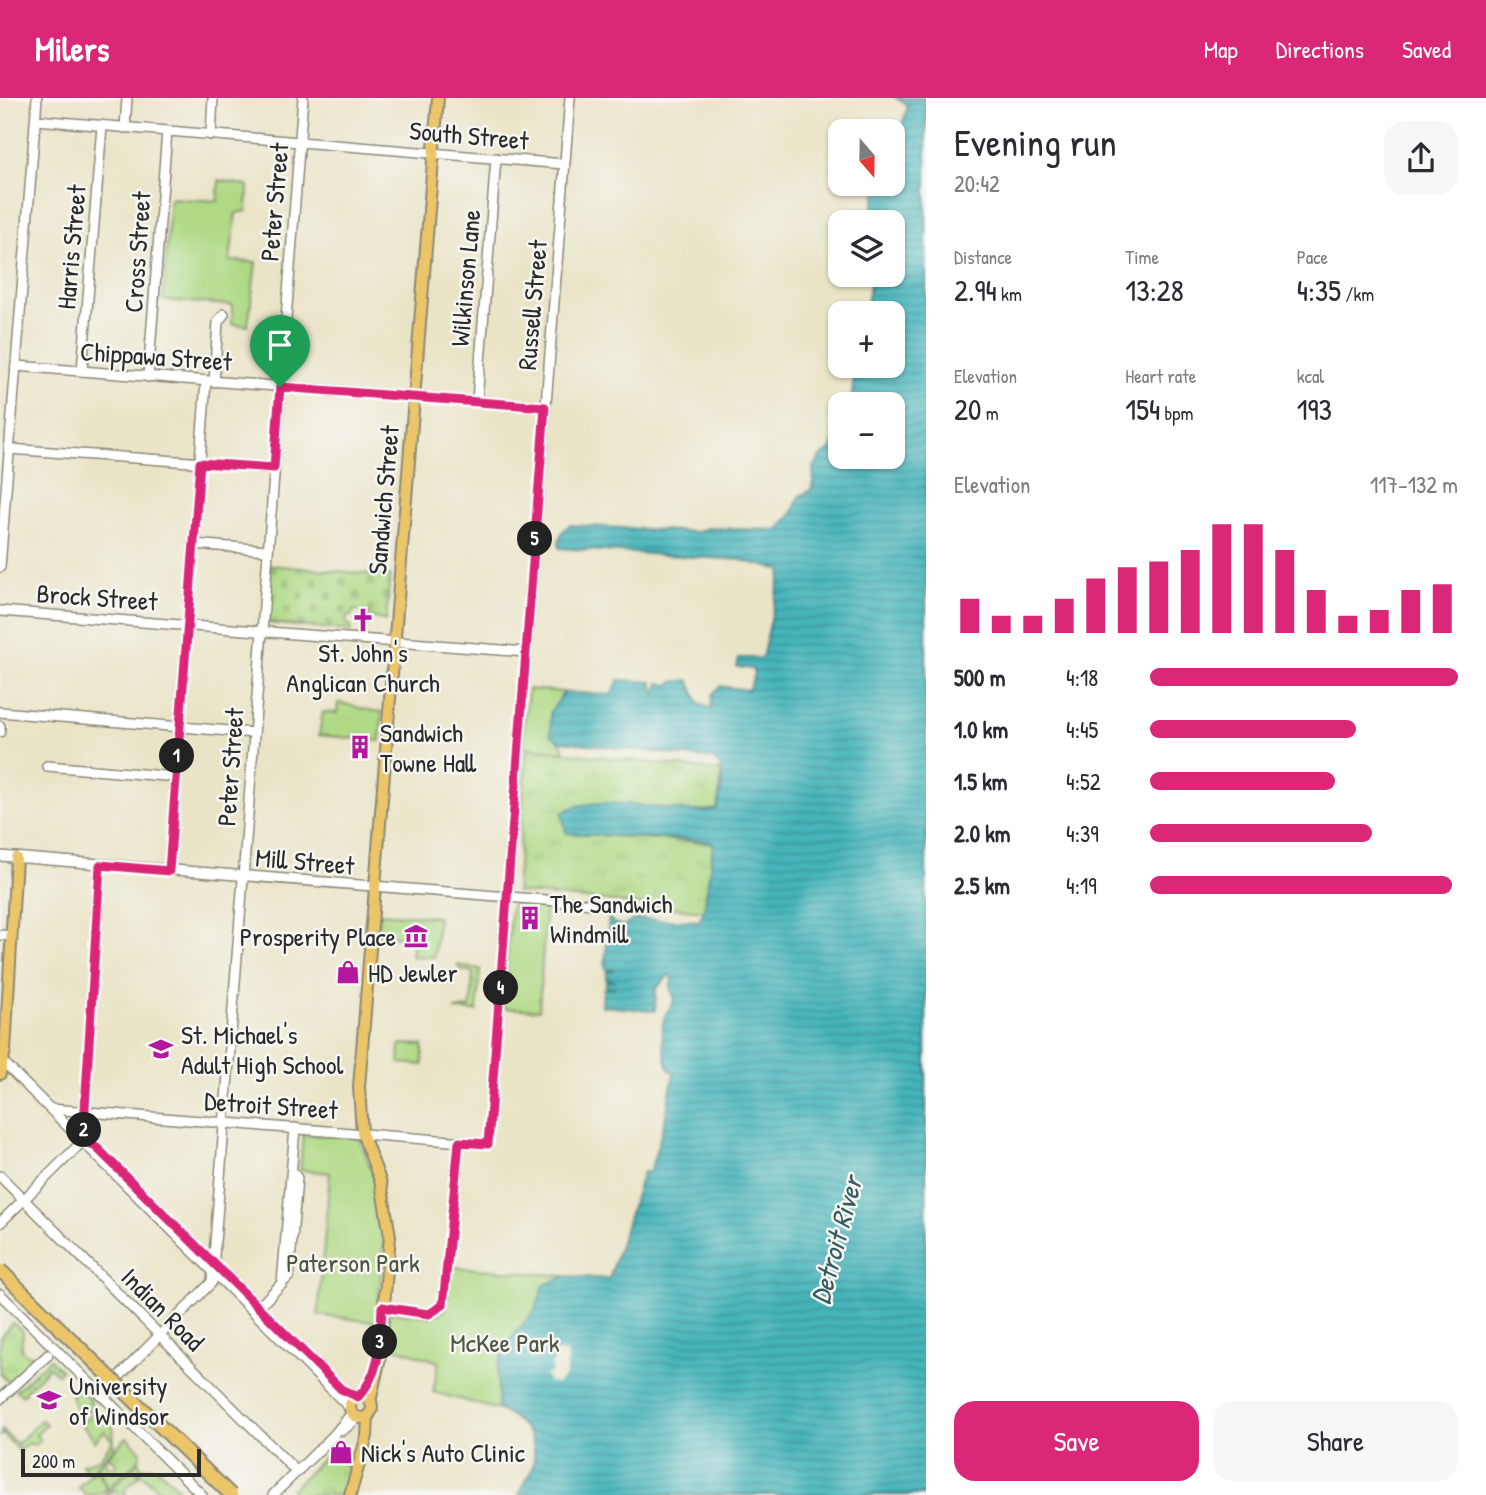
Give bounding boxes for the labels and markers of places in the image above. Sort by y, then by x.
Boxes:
pin [250,315,310,387]
pin: 5 [518,522,552,556]
church icon: St. John's Anglican Church [349,606,377,634]
place label: St. John's Anglican Church [286,635,440,700]
place label: Sandwich Towne Hall [380,715,477,780]
building icon: Sandwich Towne Hall [346,733,374,761]
pin: 1 [160,738,194,774]
place label: The Sandwich Windmill [550,886,672,951]
building icon: The Sandwich Windmill [516,904,544,932]
place label: Prosperity Place [240,919,396,954]
museum icon: Prosperity Place [402,922,430,950]
place label: HD Jewler [368,955,458,990]
shop icon: HD Jewler [334,958,362,986]
pin: 4 [484,970,518,1006]
place label: St. Michael's Adult High School [181,1017,343,1082]
school or university icon: St. Michael's Adult High School [147,1035,175,1063]
pin: 2 [66,1112,102,1148]
pin: 3 [362,1324,398,1360]
place label: University of Windsor [69,1368,169,1433]
school or university icon: University of Windsor [35,1386,63,1414]
place label: Nick's Auto Clinic [361,1435,525,1470]
shop icon: Nick's Auto Clinic [327,1438,355,1466]

